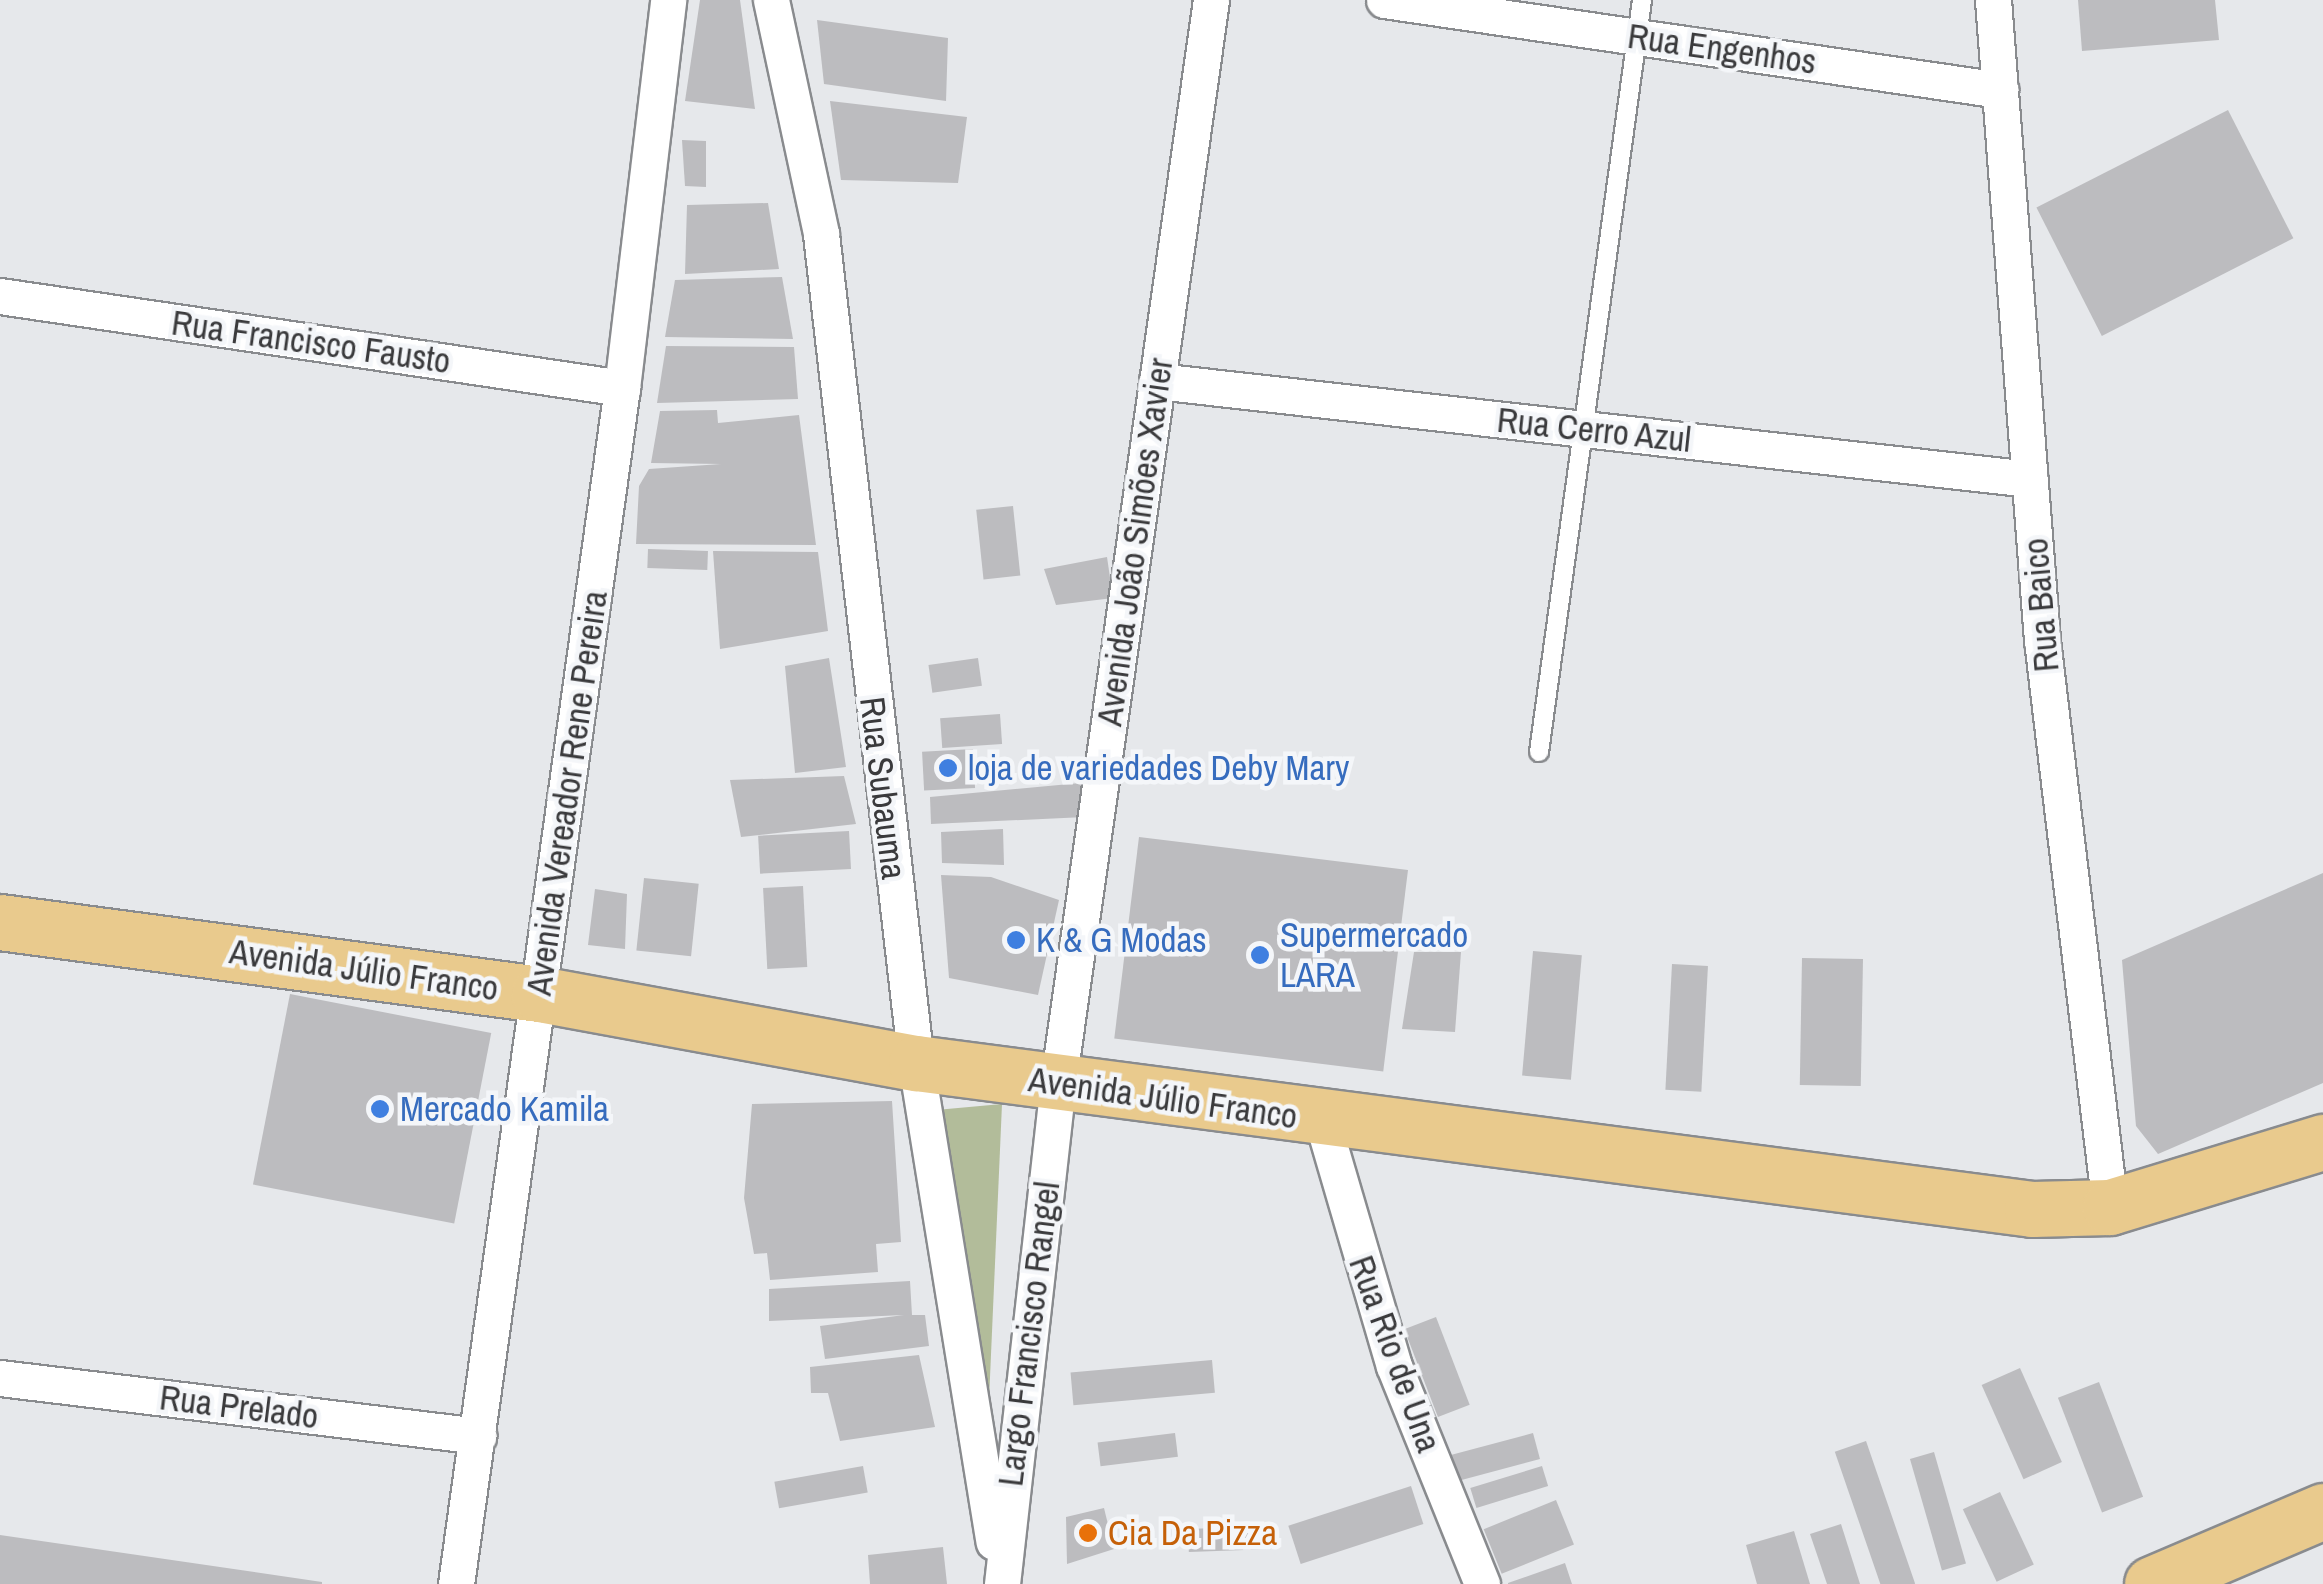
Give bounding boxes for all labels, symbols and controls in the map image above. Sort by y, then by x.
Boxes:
street label: Rua Engenhos [1625,15,1819,83]
street label: Rua Francisco Fausto [169,302,453,382]
street label: Avenida João Simões Xavier [1088,355,1182,729]
street label: Rua Cerro Azul [1494,399,1694,461]
street label: Rua Baico [2014,536,2068,674]
street label: Avenida Vereador Rene Pereira [518,588,616,998]
street label: Rua Subauma [851,694,915,882]
place label: loja de variedades Deby Mary [968,747,1349,789]
marker: loja de variedades Deby Mary [937,757,959,779]
place label: Supermercado LARA [1280,914,1468,996]
place label: K & G Modas [1036,919,1207,961]
marker: K & G Modas [1005,929,1027,951]
street label: Avenida Júlio Franco [227,930,501,1010]
marker: Supermercado LARA [1249,944,1271,966]
street label: Avenida Júlio Franco [1026,1058,1300,1138]
place label: Mercado Kamila [400,1088,609,1130]
marker: Mercado Kamila [369,1098,391,1120]
street label: Largo Francisco Rangel [989,1179,1069,1489]
street label: Rua Rio de Una [1340,1250,1450,1458]
street label: Rua Prelado [157,1376,321,1438]
place label: Cia Da Pizza [1108,1512,1277,1554]
marker: Cia Da Pizza [1077,1522,1099,1544]

